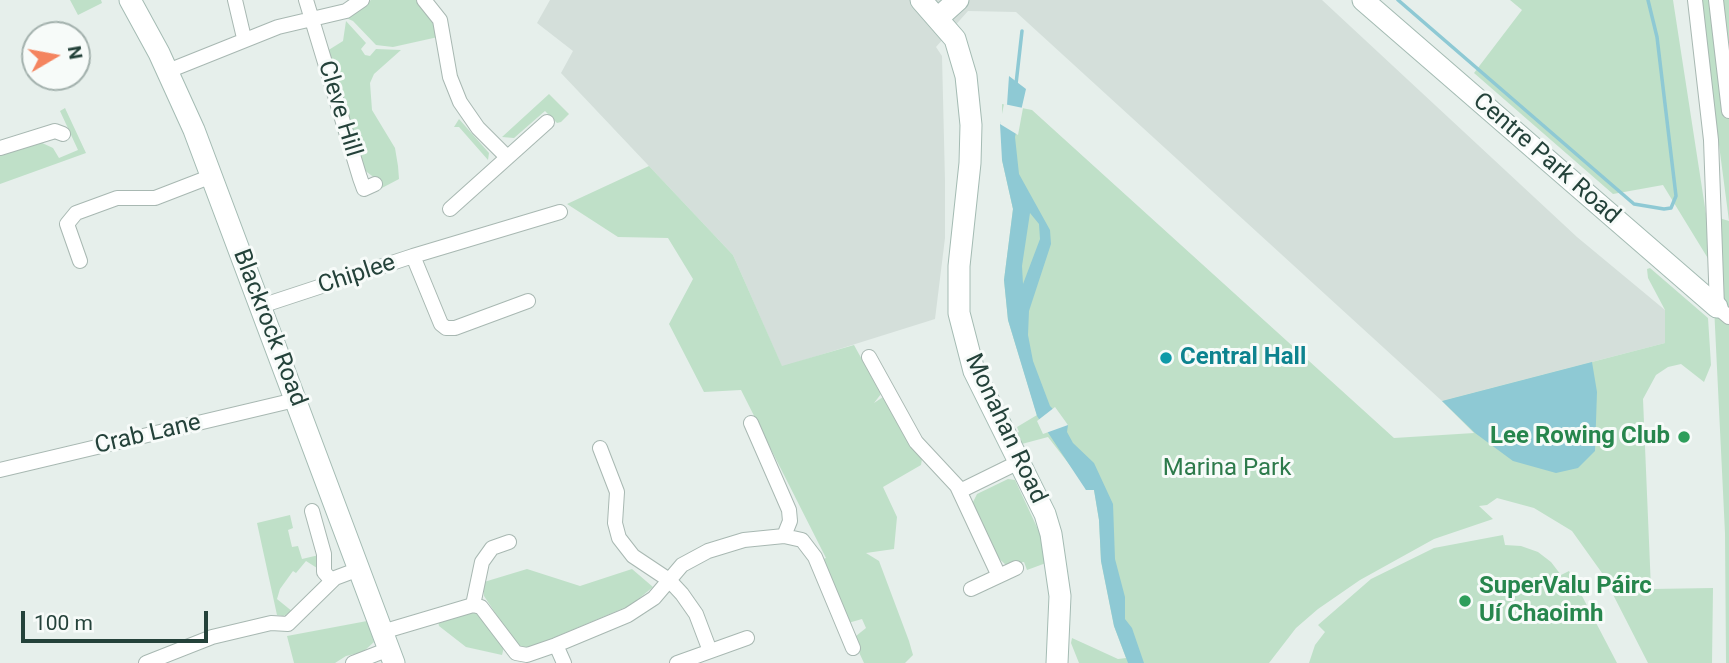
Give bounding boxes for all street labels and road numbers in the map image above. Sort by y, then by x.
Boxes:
street label: Cleve Hill [311,58,367,160]
street label: Centre Park Road [1467,87,1625,231]
street label: Blackrock Road [226,245,312,411]
street label: Chiplee [315,249,399,301]
street label: Monahan Road [958,350,1052,508]
street label: Crab Lane [92,409,204,461]

